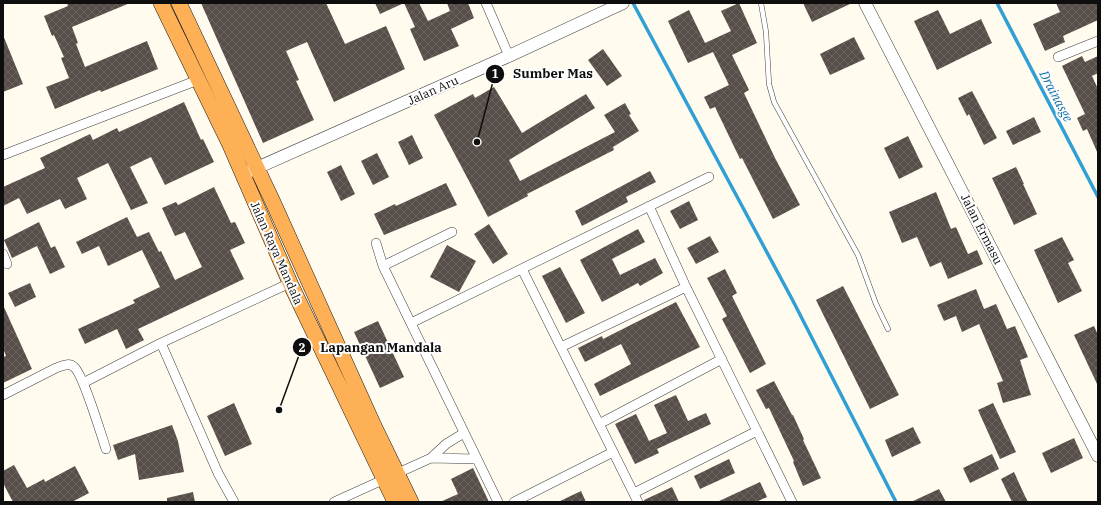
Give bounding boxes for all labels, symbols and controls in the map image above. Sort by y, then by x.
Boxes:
callout: Sumber Mas [485,61,601,86]
text: Sumber Mas [513,65,593,82]
text: 1 [491,66,499,81]
water label: Drainasge [1035,66,1077,125]
street label: Jalan Aru [405,72,461,108]
street label: Jalan Ermasu [958,191,1006,267]
street label: Jalan Raya Mandala [248,199,307,307]
callout: Lapangan Mandala [292,335,449,360]
text: Lapangan Mandala [320,339,442,356]
text: 2 [298,340,306,355]

